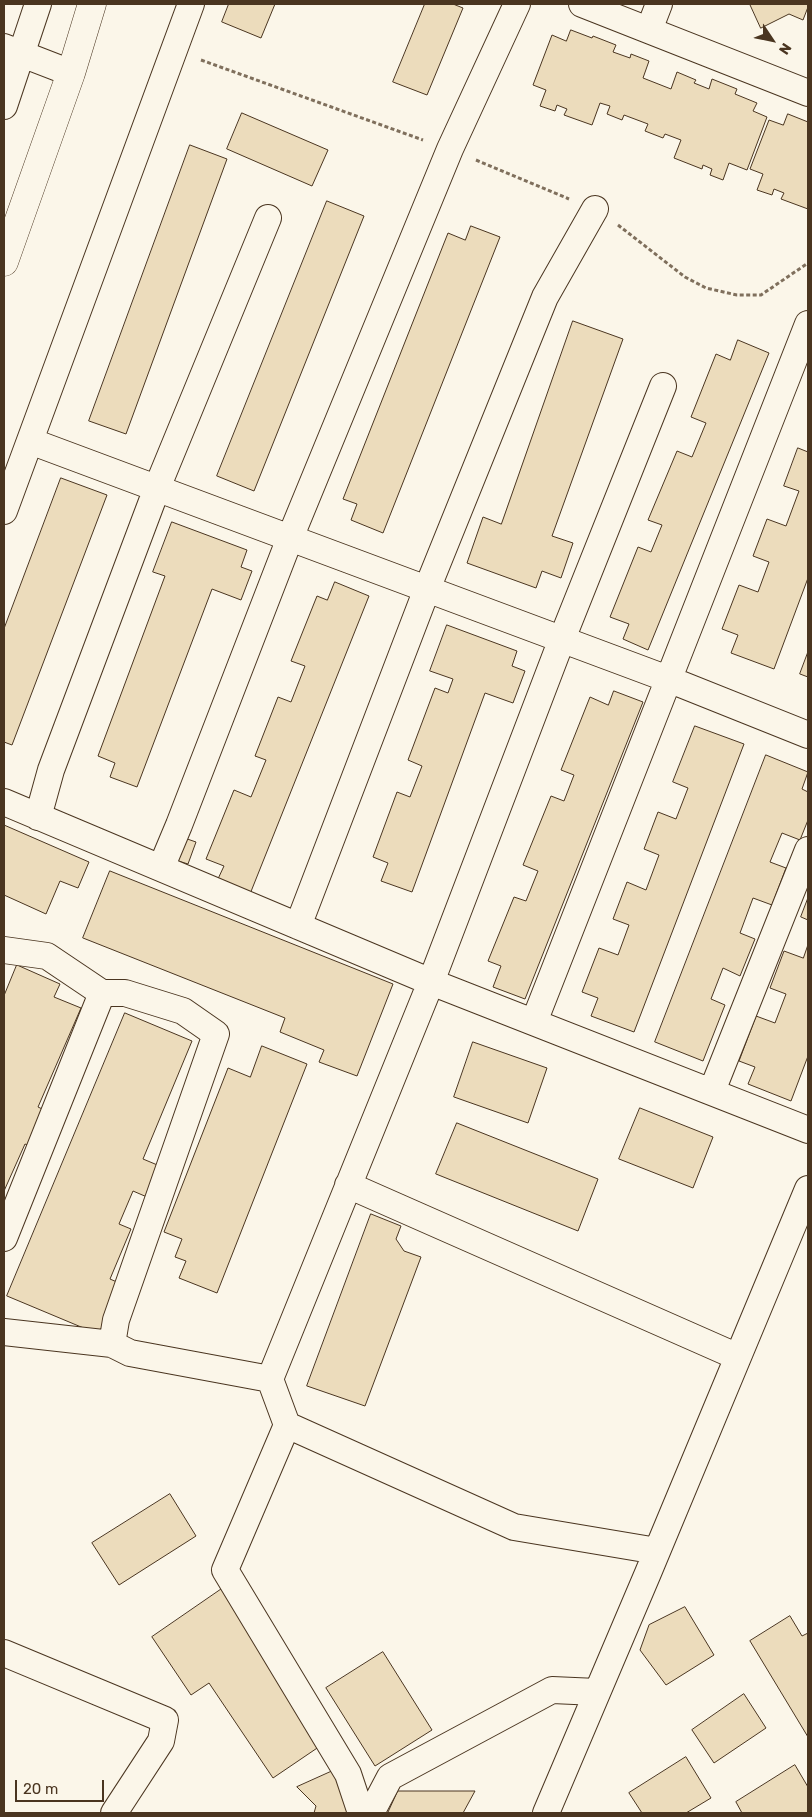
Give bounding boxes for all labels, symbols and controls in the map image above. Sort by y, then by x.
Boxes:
north arrow [747,15,797,65]
text: N [775,40,795,58]
scale bar [18,1770,106,1802]
text: 20 m [23,1780,58,1798]

